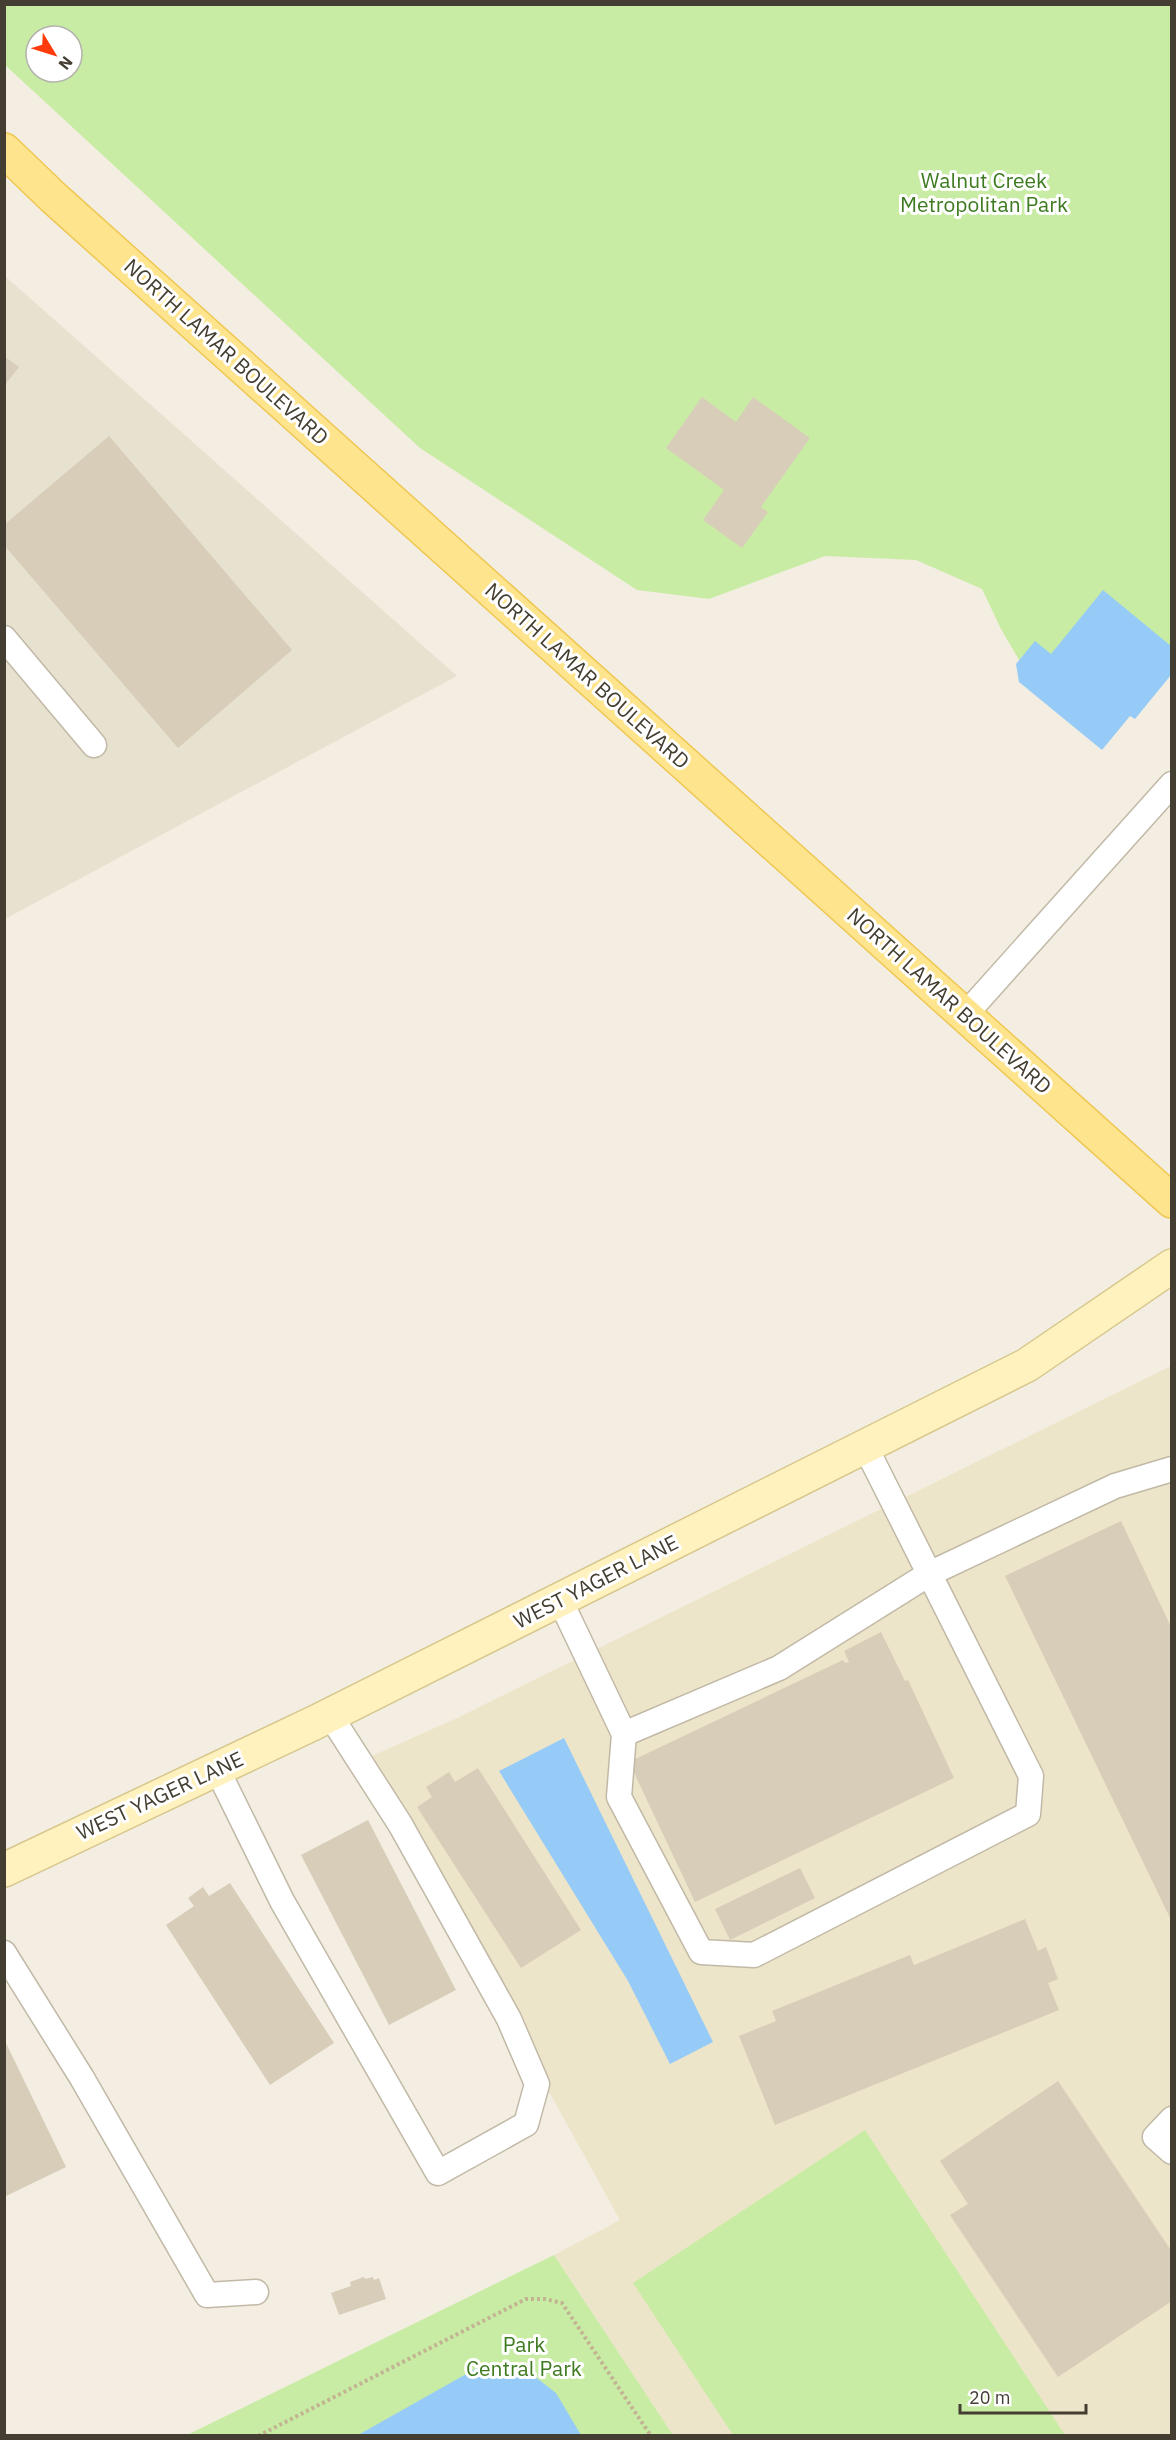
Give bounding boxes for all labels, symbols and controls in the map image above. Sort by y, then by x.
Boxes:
north arrow [24,24,84,84]
text: N [54,53,77,74]
park label: Walnut Creek Metropolitan Park [900,166,1068,218]
street label: NORTH LAMAR BOULEVARD [118,252,335,451]
street label: NORTH LAMAR BOULEVARD [479,576,696,775]
street label: NORTH LAMAR BOULEVARD [841,901,1058,1100]
street label: WEST YAGER LANE [509,1528,683,1635]
street label: WEST YAGER LANE [72,1744,248,1846]
park label: Park Central Park [466,2330,582,2382]
scale bar [960,2377,1086,2415]
text: 20 m [969,2386,1011,2409]

